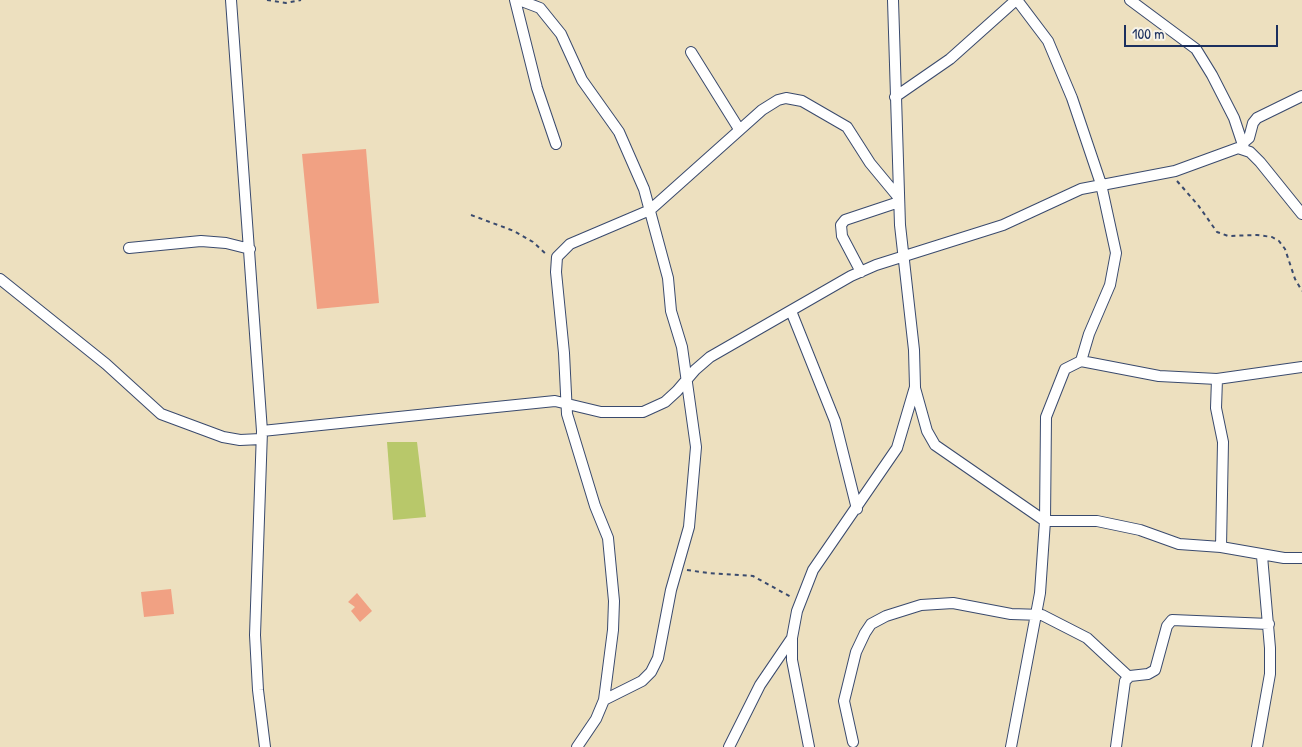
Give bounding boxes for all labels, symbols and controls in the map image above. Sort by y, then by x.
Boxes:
scale bar [1127,15,1281,47]
text: 100 m [1132,23,1165,44]

